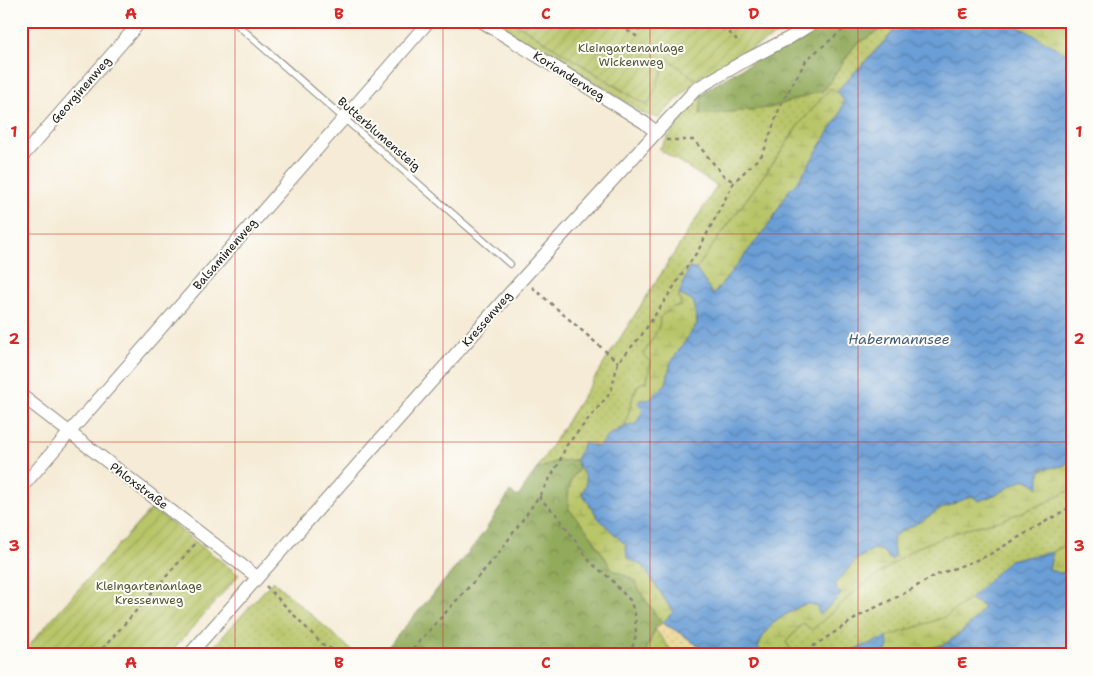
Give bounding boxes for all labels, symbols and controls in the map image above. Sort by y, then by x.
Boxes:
text: A [125,3,137,24]
text: B [334,3,344,24]
text: C [541,3,551,24]
text: D [748,3,760,24]
text: E [957,3,967,24]
park label: Kleingartenanlage Wickenweg [578,40,685,70]
street label: Korianderweg [530,48,608,104]
street label: Georginenweg [47,53,115,127]
street label: Butterblumensteig [334,94,424,174]
text: 1 [10,121,18,142]
text: 1 [1075,121,1083,142]
street label: Balsaminenweg [189,215,261,293]
street label: Kressenweg [458,288,516,350]
text: 2 [8,328,20,349]
text: 2 [1073,328,1085,349]
water label: Habermannsee [848,330,950,348]
street label: Phloxstraße [107,459,171,513]
text: 3 [8,535,20,556]
text: 3 [1073,535,1085,556]
park label: Kleingartenanlage Kressenweg [96,578,203,608]
text: A [125,652,137,673]
text: B [334,652,344,673]
text: C [541,652,551,673]
text: D [748,652,760,673]
text: E [957,652,967,673]

